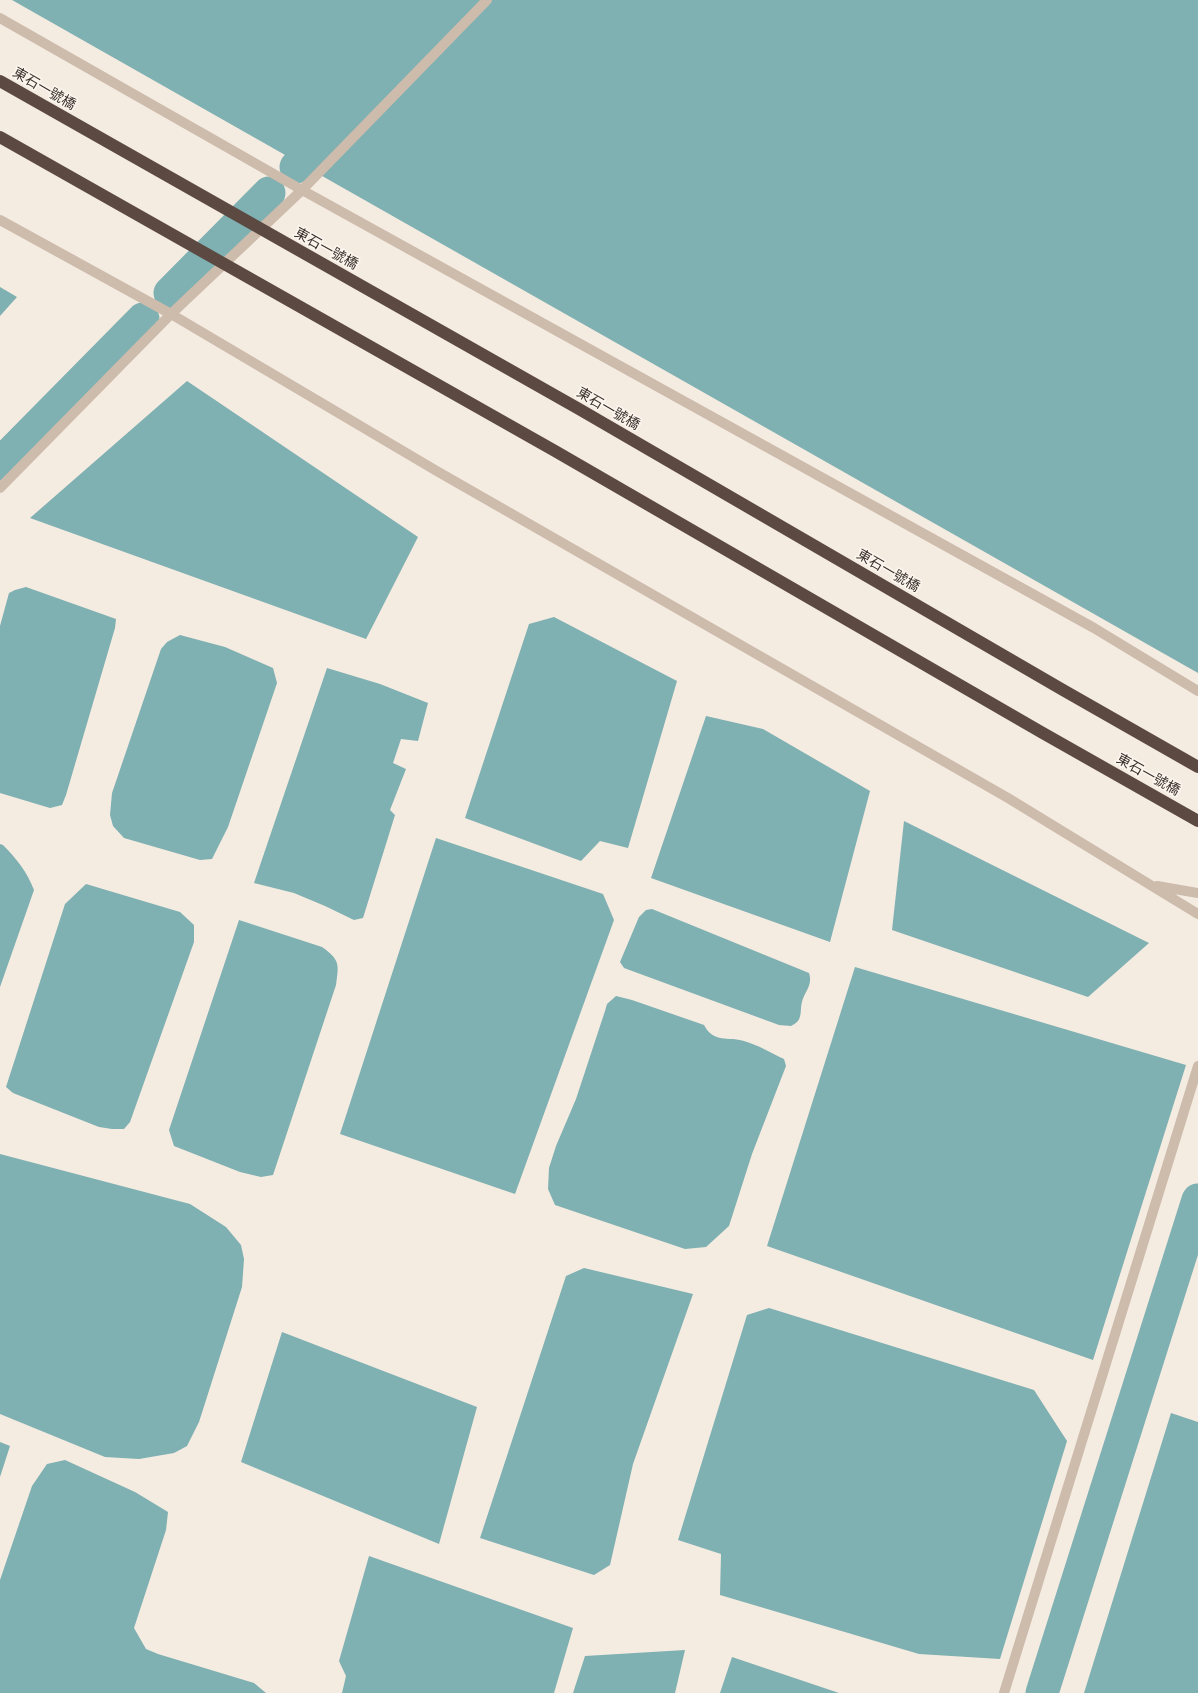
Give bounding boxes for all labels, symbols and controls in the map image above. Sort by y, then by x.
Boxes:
street label: 東石一號橋 [9,64,79,114]
street label: 東石一號橋 [291,225,361,273]
street label: 東石一號橋 [573,384,643,434]
street label: 東石一號橋 [853,546,923,596]
street label: 東石一號橋 [1113,751,1183,799]

